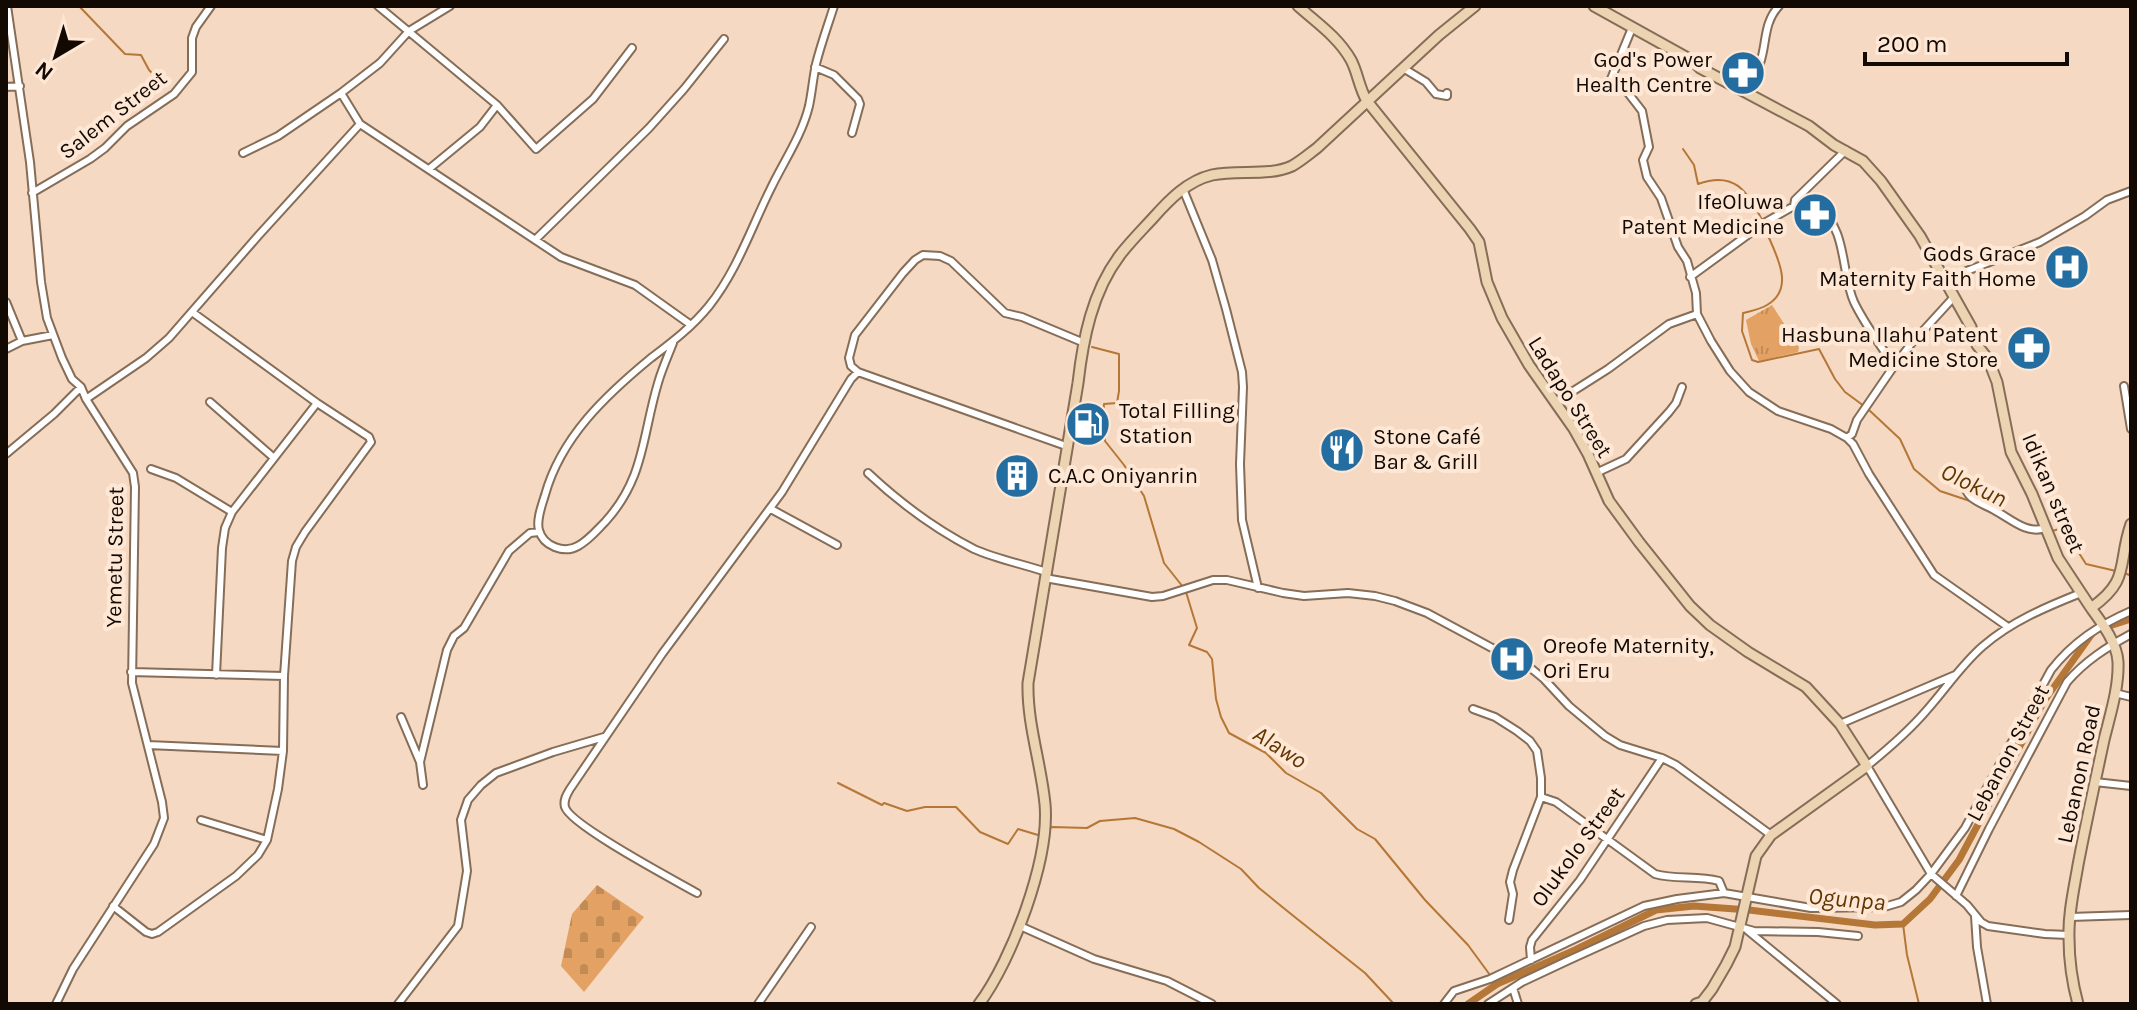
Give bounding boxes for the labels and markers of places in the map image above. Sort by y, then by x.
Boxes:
place label: God's Power Health Centre [1575,47,1712,98]
pharmacy icon: God's Power Health Centre [1719,49,1767,97]
place label: IfeOluwa Patent Medicine [1621,189,1784,240]
pharmacy icon: IfeOluwa Patent Medicine [1791,191,1839,239]
place label: Gods Grace Maternity Faith Home [1819,241,2036,292]
hospital icon: Gods Grace Maternity Faith Home [2043,243,2091,291]
place label: Hasbuna Ilahu Patent Medicine Store [1781,322,1998,373]
pharmacy icon: Hasbuna Ilahu Patent Medicine Store [2005,324,2053,372]
place label: Total Filling Station [1119,398,1235,449]
fuel station icon: Total Filling Station [1064,400,1112,448]
place label: Stone Café Bar & Grill [1373,424,1481,475]
restaurant icon: Stone Café Bar & Grill [1318,426,1366,474]
building icon: C.A.C Oniyanrin [993,452,1041,500]
place label: C.A.C Oniyanrin [1048,463,1198,489]
place label: Oreofe Maternity, Ori Eru [1543,633,1714,684]
hospital icon: Oreofe Maternity, Ori Eru [1488,635,1536,683]

